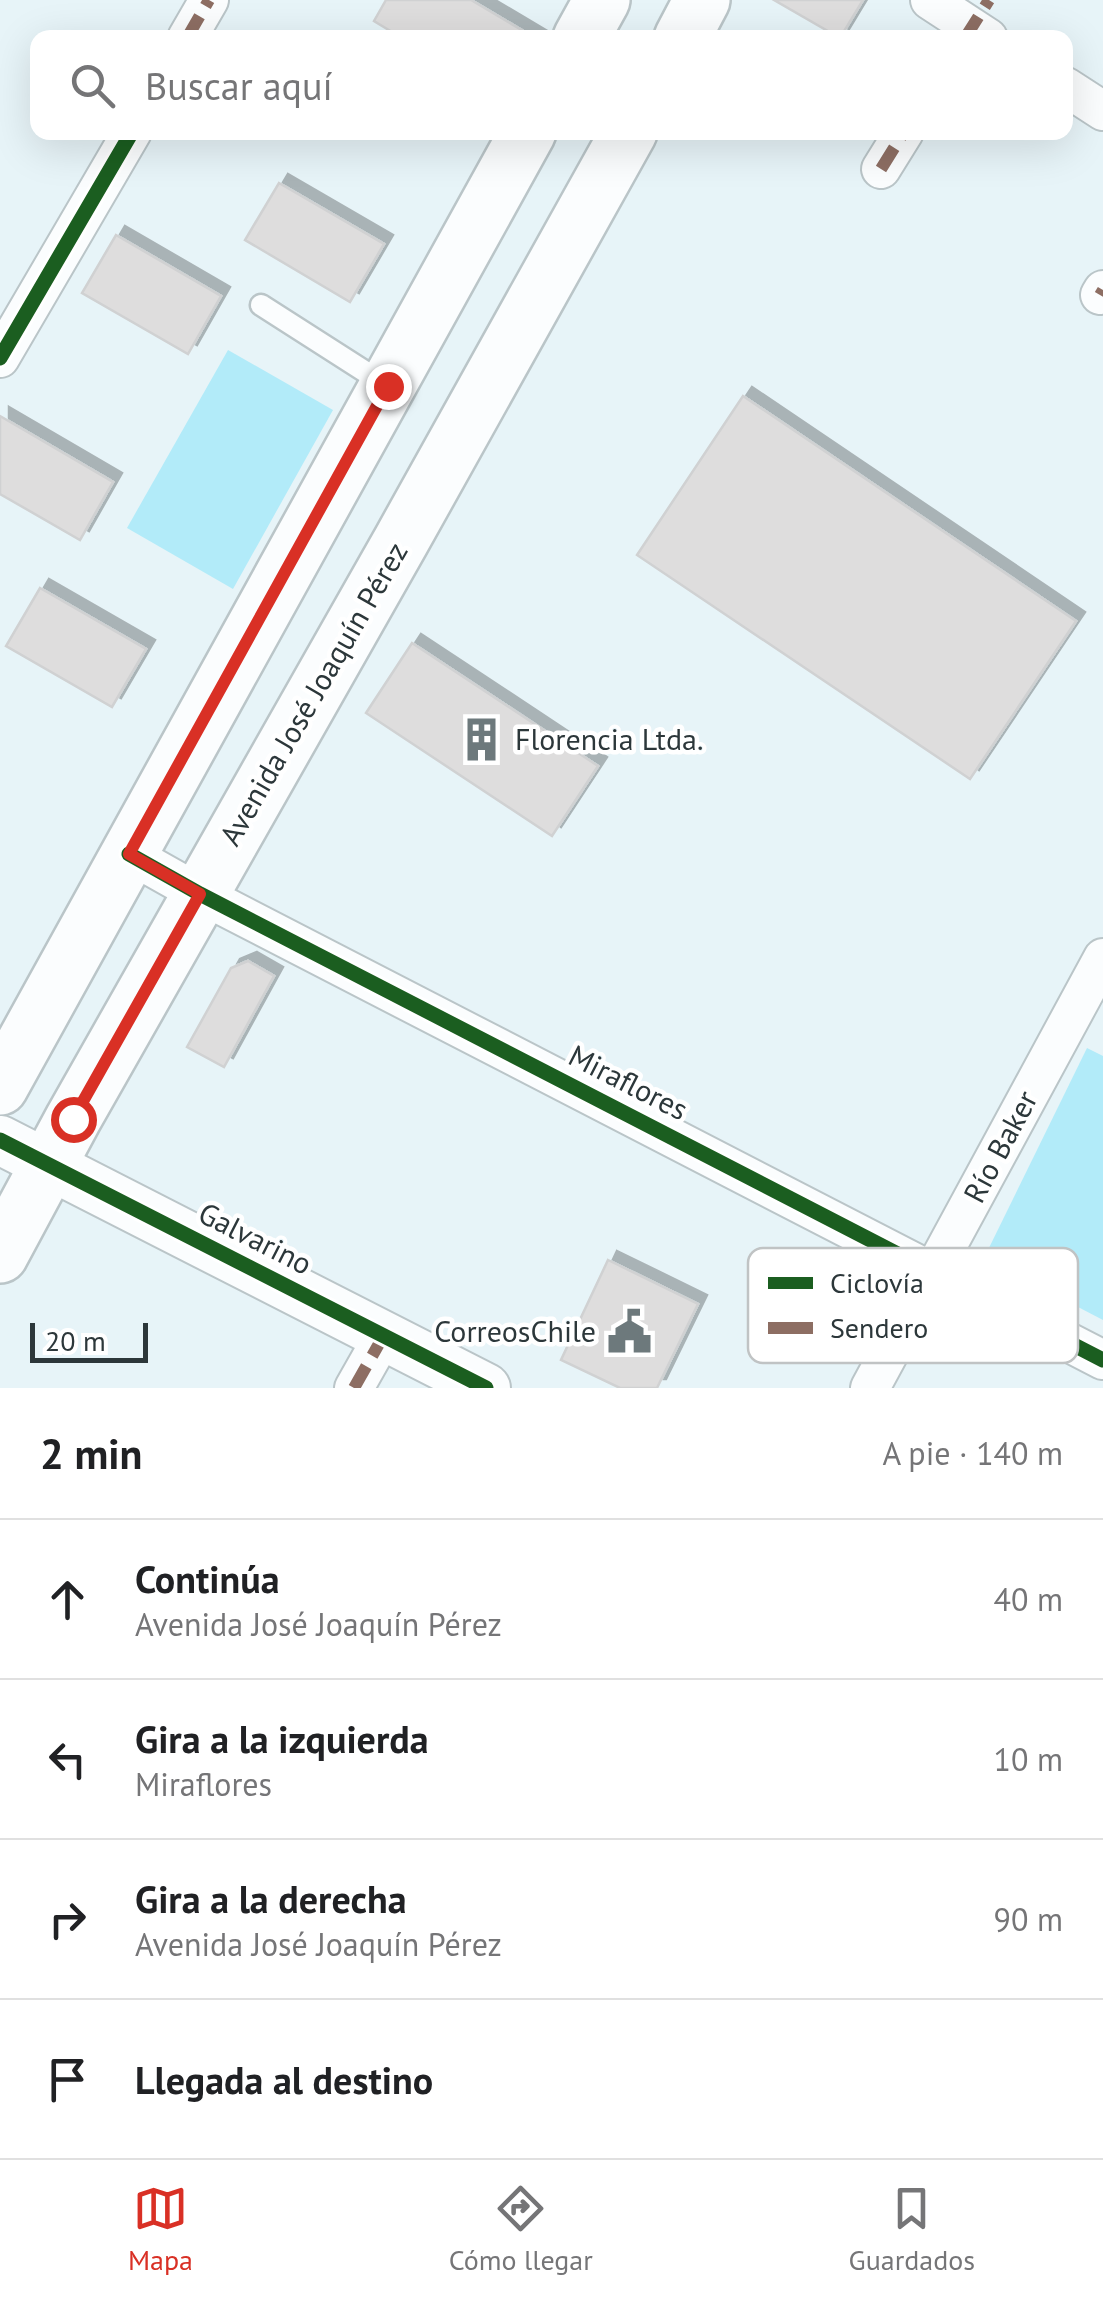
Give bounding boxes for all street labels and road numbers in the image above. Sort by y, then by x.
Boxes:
street label: Avenida José Joaquín Pérez [210,535,416,852]
street label: Miraflores [563,1035,695,1128]
street label: Río Baker [954,1083,1045,1209]
street label: Galvarino [192,1193,319,1283]

